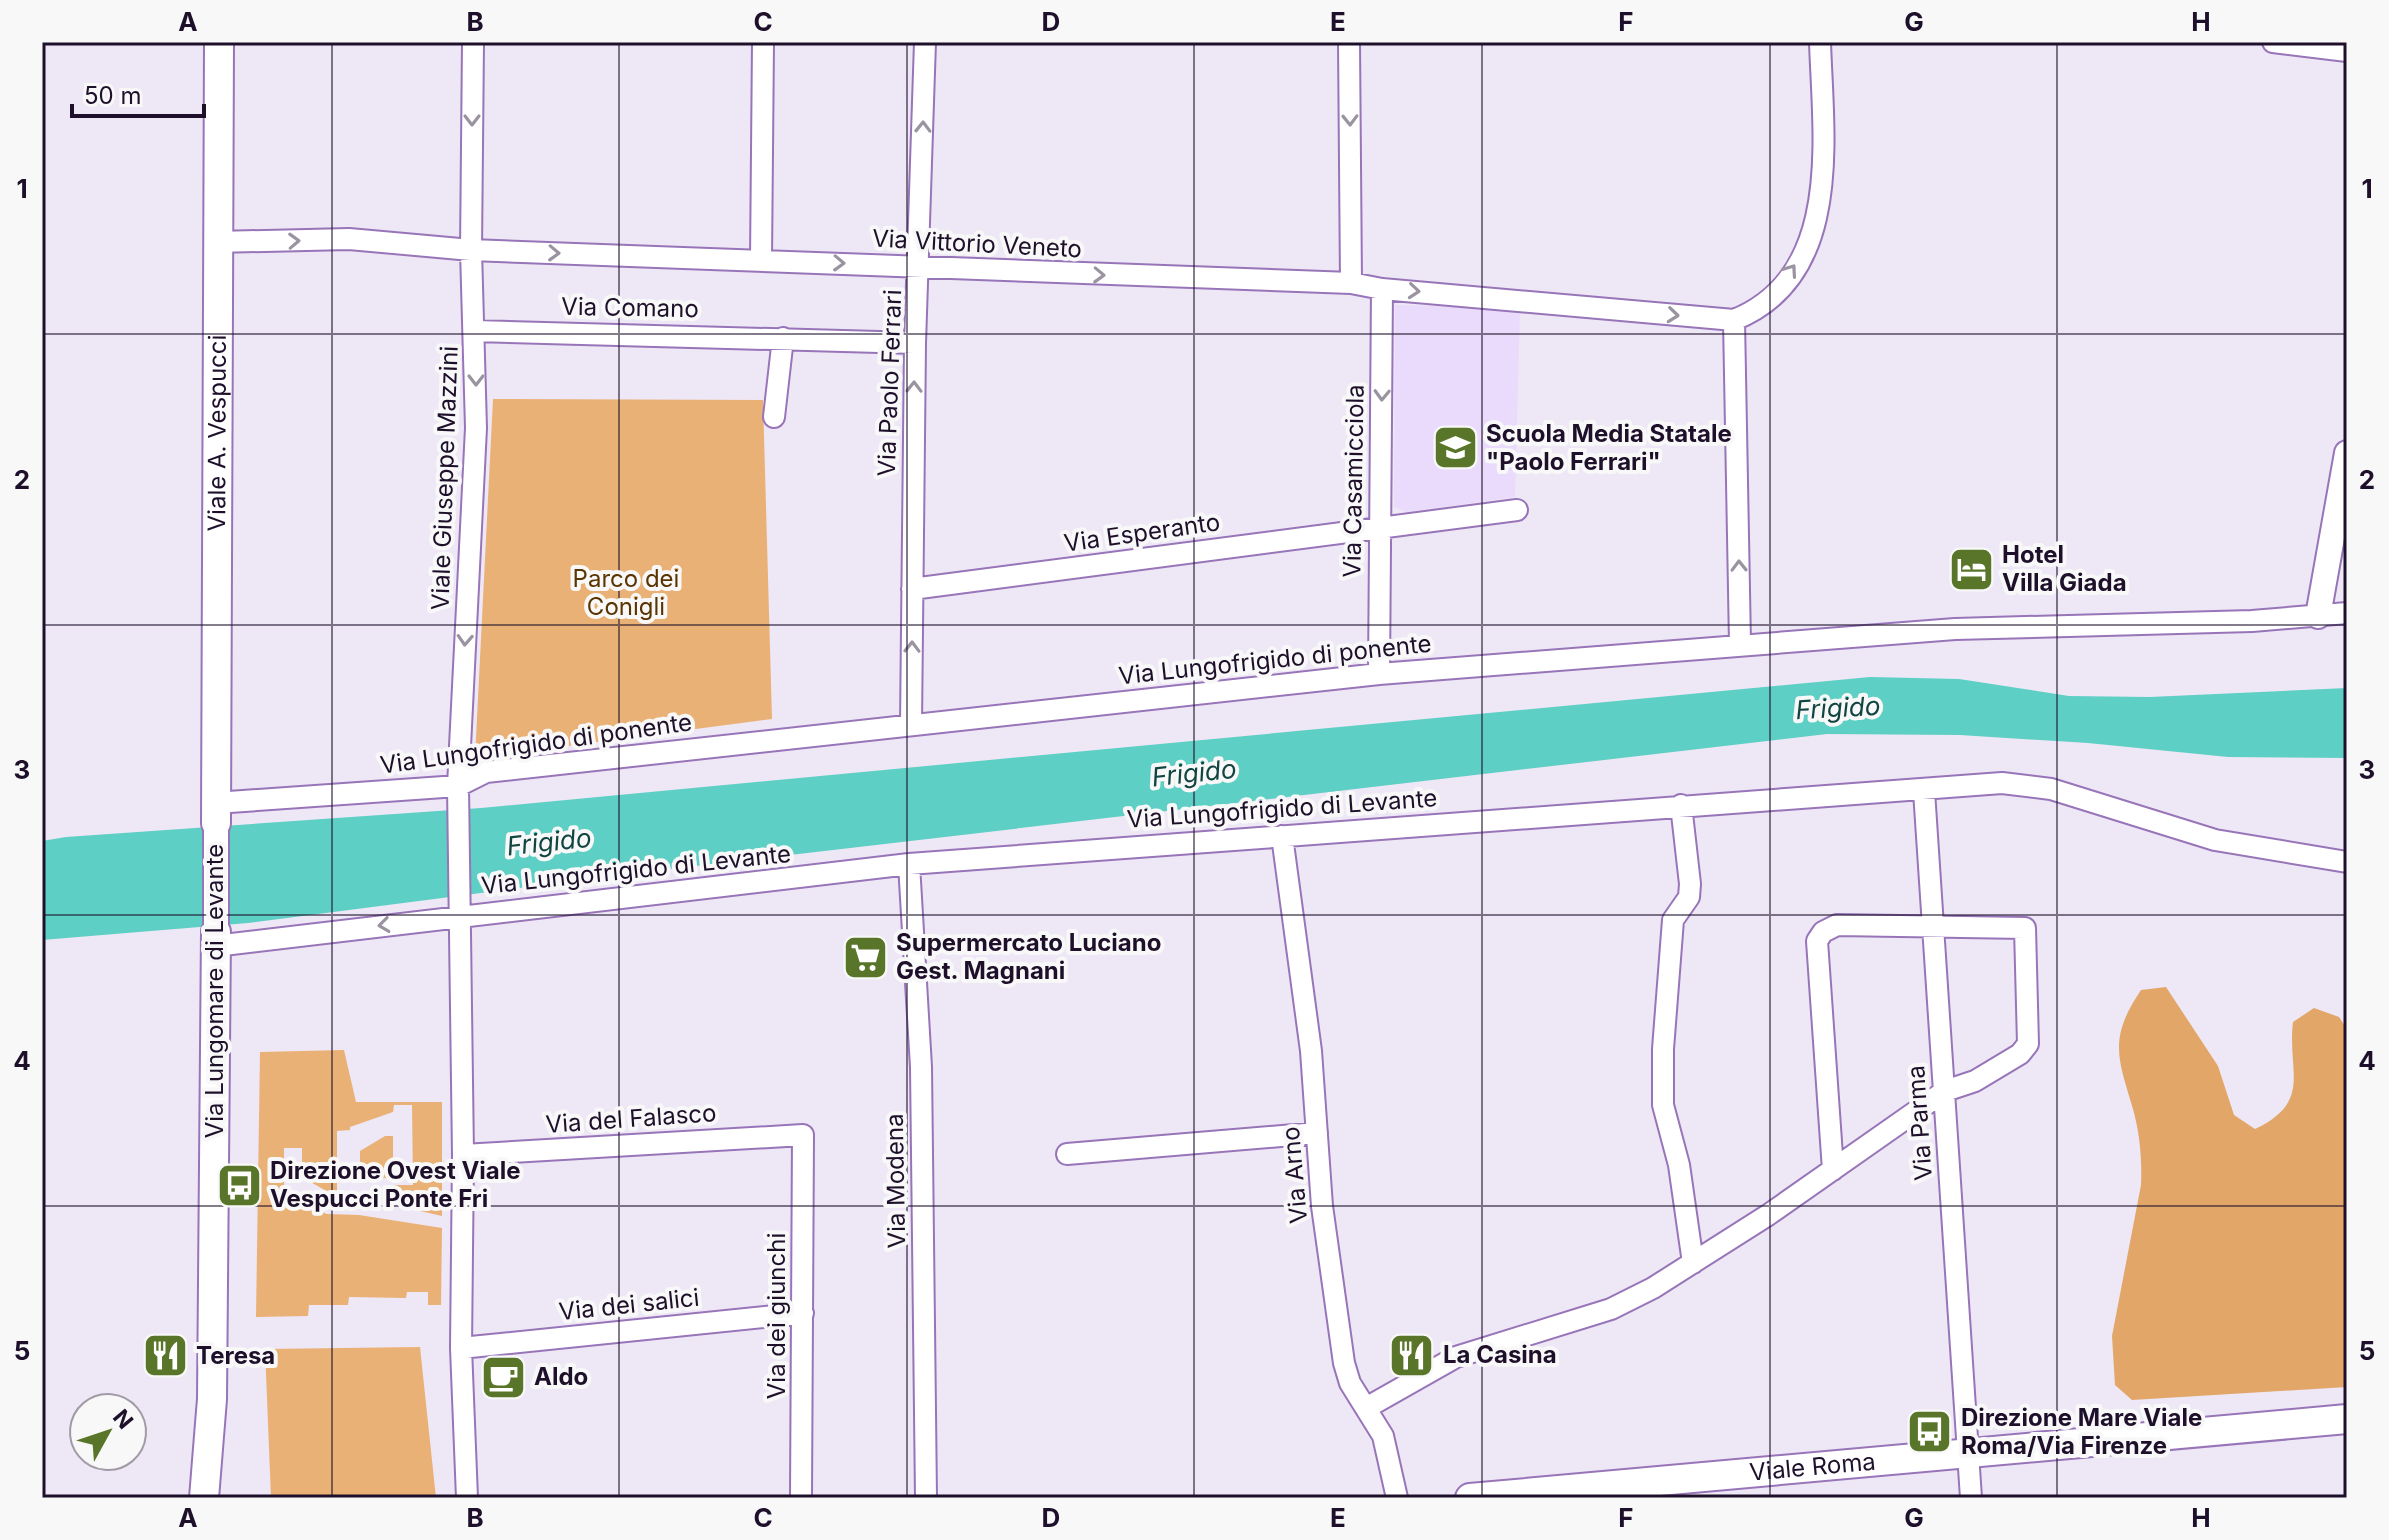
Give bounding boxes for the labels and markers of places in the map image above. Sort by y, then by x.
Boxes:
place label: Scuola Media Statale "Paolo Ferrari" [1486,419,1732,476]
school or university icon: Scuola Media Statale "Paolo Ferrari" [1431,424,1479,472]
place label: Hotel Villa Giada [2002,540,2127,597]
hotel icon: Hotel Villa Giada [1947,545,1995,593]
place label: Supermercato Luciano Gest. Magnani [896,928,1161,985]
supermarket icon: Supermercato Luciano Gest. Magnani [841,933,889,981]
place label: Direzione Ovest Viale Vespucci Ponte Fri [270,1156,521,1213]
bus stop icon: Direzione Ovest Viale Vespucci Ponte Fri [215,1161,263,1209]
restaurant icon: La Casina [1388,1331,1436,1379]
restaurant icon: Teresa [141,1332,189,1380]
place label: La Casina [1443,1340,1557,1369]
place label: Teresa [196,1341,275,1370]
cafe icon: Aldo [479,1353,527,1401]
place label: Aldo [534,1362,588,1391]
place label: Direzione Mare Viale Roma/Via Firenze [1961,1403,2202,1460]
bus stop icon: Direzione Mare Viale Roma/Via Firenze [1906,1408,1954,1456]

